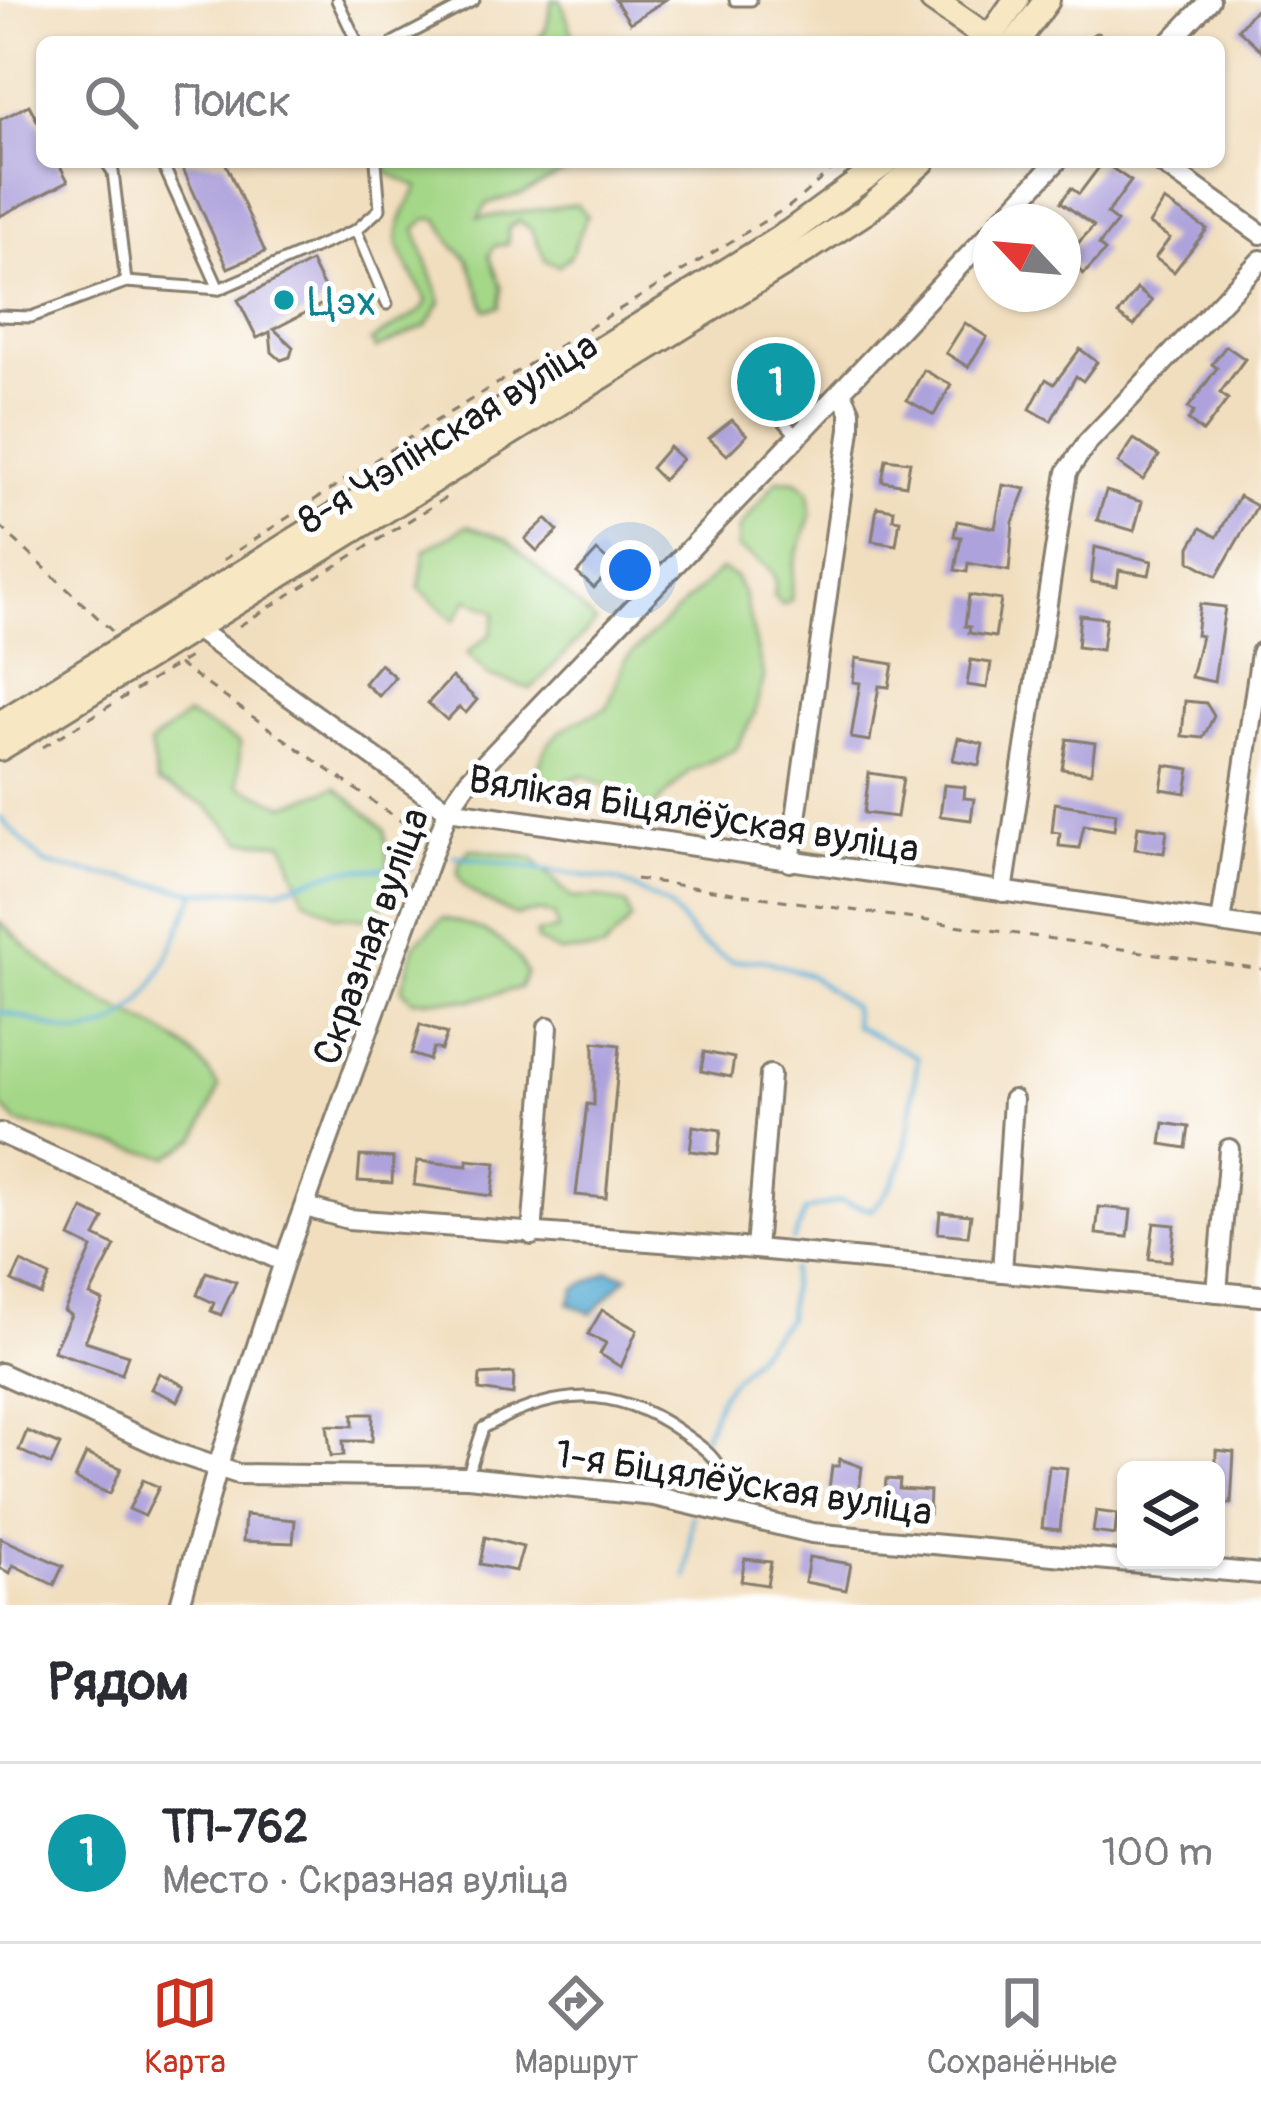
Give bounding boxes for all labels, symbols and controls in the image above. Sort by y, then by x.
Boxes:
search box [36,36,1225,168]
icon: search [78,69,144,135]
text: Поиск [174,74,291,130]
north arrow [973,204,1081,312]
place label: Цэх [308,277,376,326]
marker: Цэх [271,287,297,313]
street label: 8-я Чэпінская вуліца [289,321,607,545]
pin: 1 [737,337,815,427]
your location [600,540,660,600]
street label: Вялікая Біцялёўская вуліца [465,755,922,874]
street label: Скразная вуліца [302,801,441,1072]
street label: 1-я Біцялёўская вуліца [552,1429,936,1537]
map controls [1117,1461,1225,1569]
button: layers [1117,1461,1225,1569]
text: Рядом [48,1651,189,1715]
text: ТП-762 [162,1800,308,1856]
text: 1 [79,1828,95,1877]
text: 100 m [1101,1828,1213,1877]
text: Место · Скразная вуліца [162,1856,568,1905]
tab: Карта [144,1970,226,2083]
tab: Маршрут [514,1970,638,2083]
tab: Сохранённые [927,1970,1117,2083]

